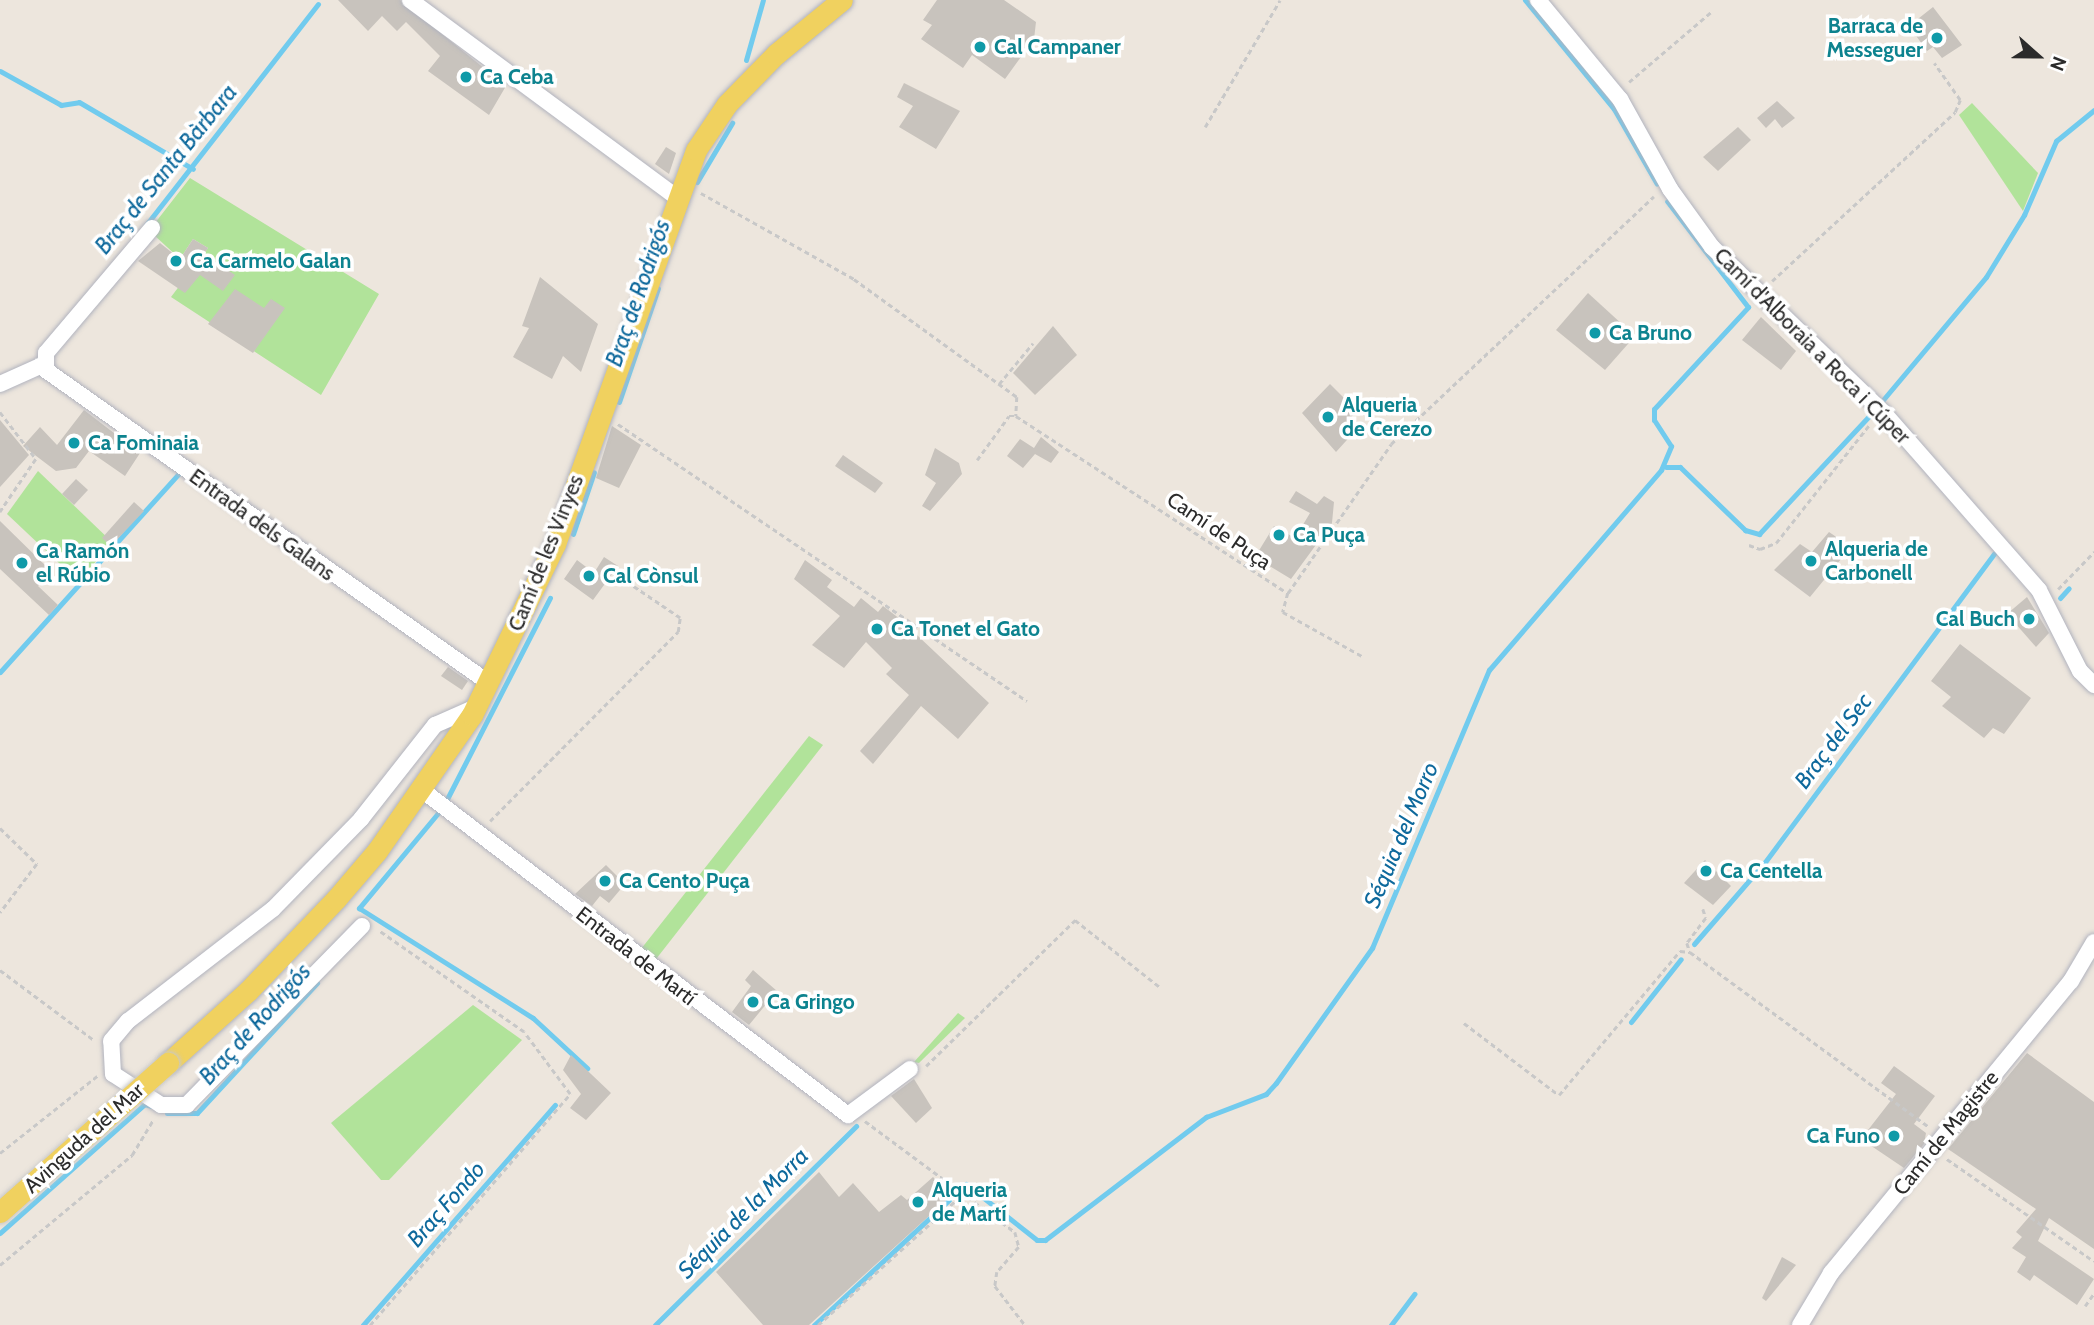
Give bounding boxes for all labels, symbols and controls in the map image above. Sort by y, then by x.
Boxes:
place label: Barraca de Messeguer [1827,13,1923,63]
north arrow [2003,21,2073,91]
marker: Barraca de Messeguer [1929,30,1945,46]
place label: Cal Campaner [994,34,1121,60]
marker: Cal Campaner [972,39,988,55]
text: N [2045,53,2071,74]
place label: Ca Ceba [480,64,554,90]
marker: Ca Ceba [458,69,474,85]
water label: Braç de Santa Bàrbara [89,79,243,259]
water label: Braç de Rodrigós [600,216,676,370]
street label: Camí d'Alboraia a Roca i Cúper [1709,243,1915,449]
place label: Ca Carmelo Galan [190,248,351,274]
marker: Ca Carmelo Galan [168,253,184,269]
place label: Ca Bruno [1609,320,1692,346]
marker: Ca Bruno [1587,325,1603,341]
place label: Alqueria de Cerezo [1342,392,1432,442]
marker: Alqueria de Cerezo [1320,409,1336,425]
place label: Ca Fominaia [88,430,199,456]
marker: Ca Fominaia [66,435,82,451]
street label: Entrada dels Galans [184,464,340,586]
street label: Camí de les Vinyes [503,471,589,635]
street label: Camí de Puça [1162,487,1276,575]
place label: Ca Puça [1293,522,1365,548]
marker: Ca Puça [1271,527,1287,543]
place label: Alqueria de Carbonell [1825,536,1928,586]
place label: Ca Ramón el Rúbio [36,538,129,588]
marker: Alqueria de Carbonell [1803,553,1819,569]
marker: Ca Ramón el Rúbio [14,555,30,571]
place label: Cal Cònsul [603,563,699,589]
marker: Cal Cònsul [581,568,597,584]
place label: Cal Buch [1936,606,2015,632]
marker: Cal Buch [2021,611,2037,627]
place label: Ca Tonet el Gato [891,616,1040,642]
marker: Ca Tonet el Gato [869,621,885,637]
water label: Braç del Sec [1788,688,1878,794]
water label: Séquia del Morro [1358,758,1444,912]
place label: Ca Centella [1720,858,1822,884]
marker: Ca Centella [1698,863,1714,879]
place label: Ca Cento Puça [619,868,750,894]
marker: Ca Cento Puça [597,873,613,889]
street label: Entrada de Martí [571,901,701,1011]
water label: Braç de Rodrigós [193,958,317,1090]
place label: Ca Gringo [767,989,855,1015]
marker: Ca Gringo [745,994,761,1010]
street label: Camí de Magistre [1888,1066,2004,1200]
street label: Avinguda del Mar [19,1078,149,1198]
place label: Ca Funo [1806,1123,1880,1149]
marker: Ca Funo [1886,1128,1902,1144]
water label: Séquia de la Morra [672,1142,814,1284]
water label: Braç Fondo [401,1156,491,1252]
place label: Alqueria de Martí [932,1177,1007,1227]
marker: Alqueria de Martí [910,1194,926,1210]

